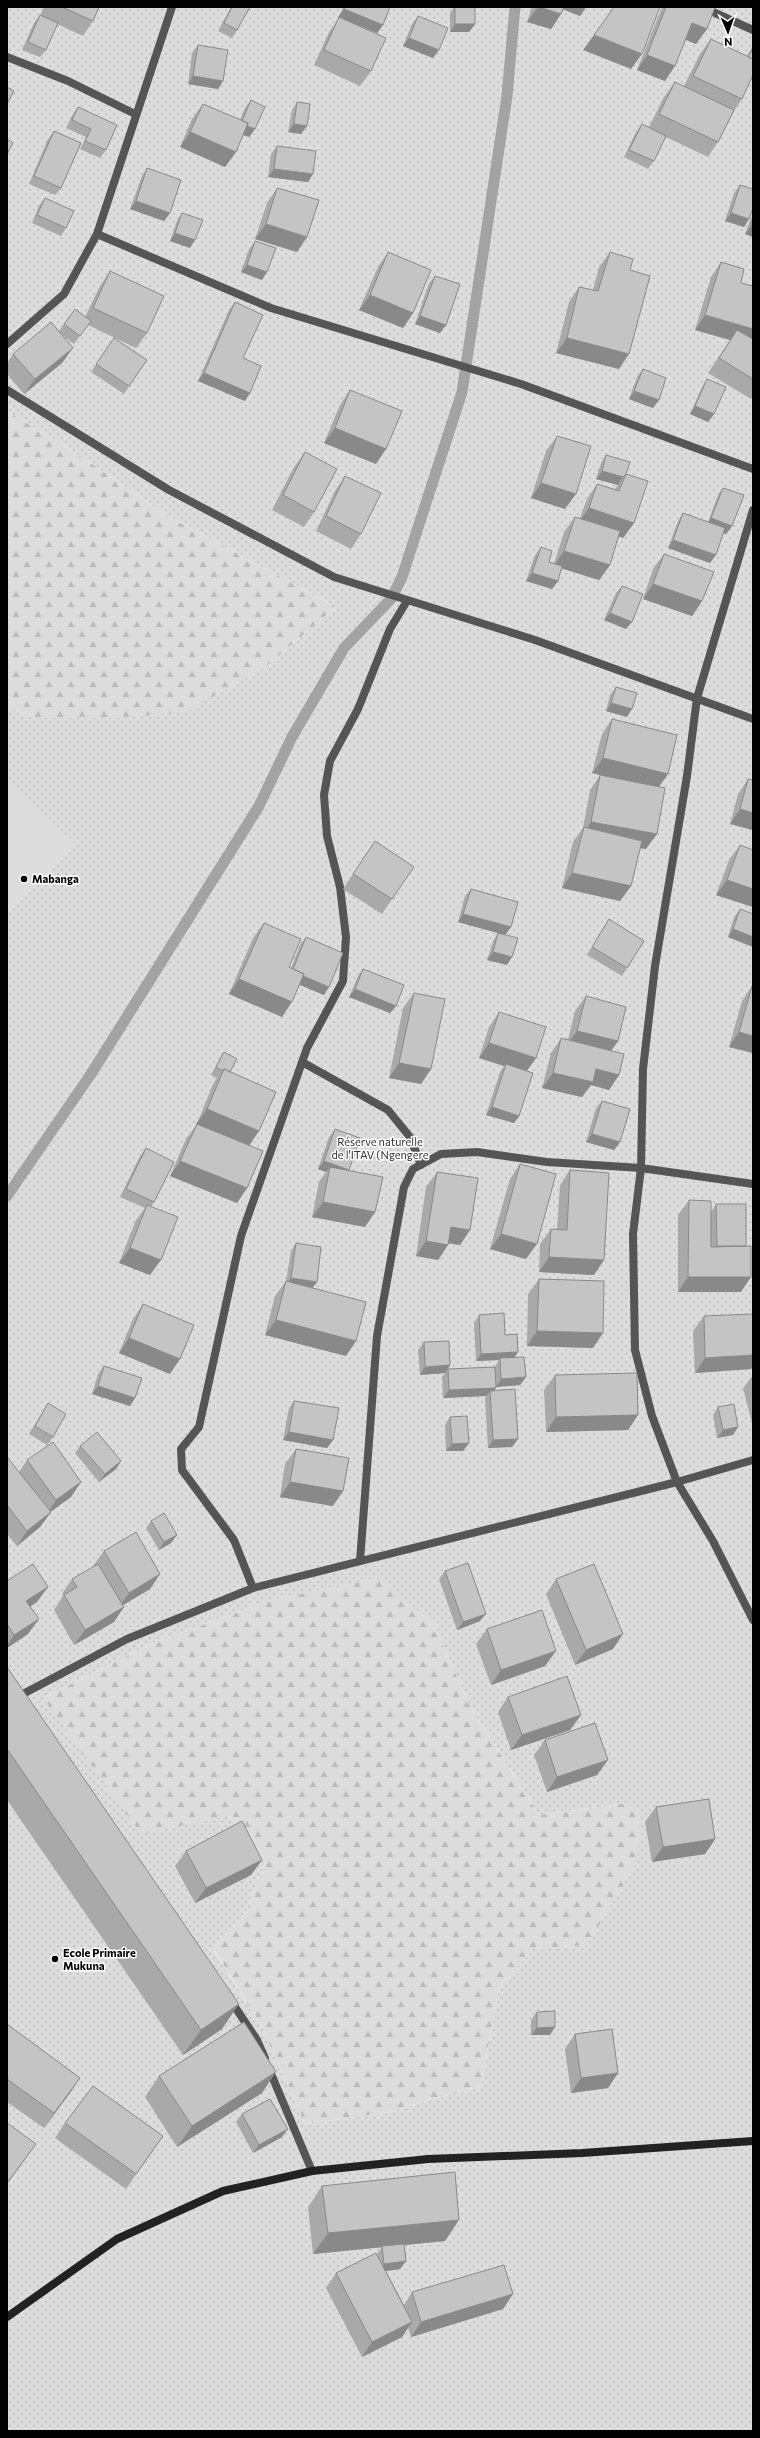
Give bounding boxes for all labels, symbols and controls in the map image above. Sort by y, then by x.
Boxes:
north arrow [708,12,748,52]
text: N [724,36,733,49]
place label: Mabanga [32,872,79,885]
marker: Mabanga [19,874,29,884]
park label: Réserve naturelle de l'ITAV (Ngengere [331,1135,429,1161]
place label: Ecole Primaire Mukuna [63,1946,136,1972]
marker: Ecole Primaire Mukuna [50,1954,60,1964]

